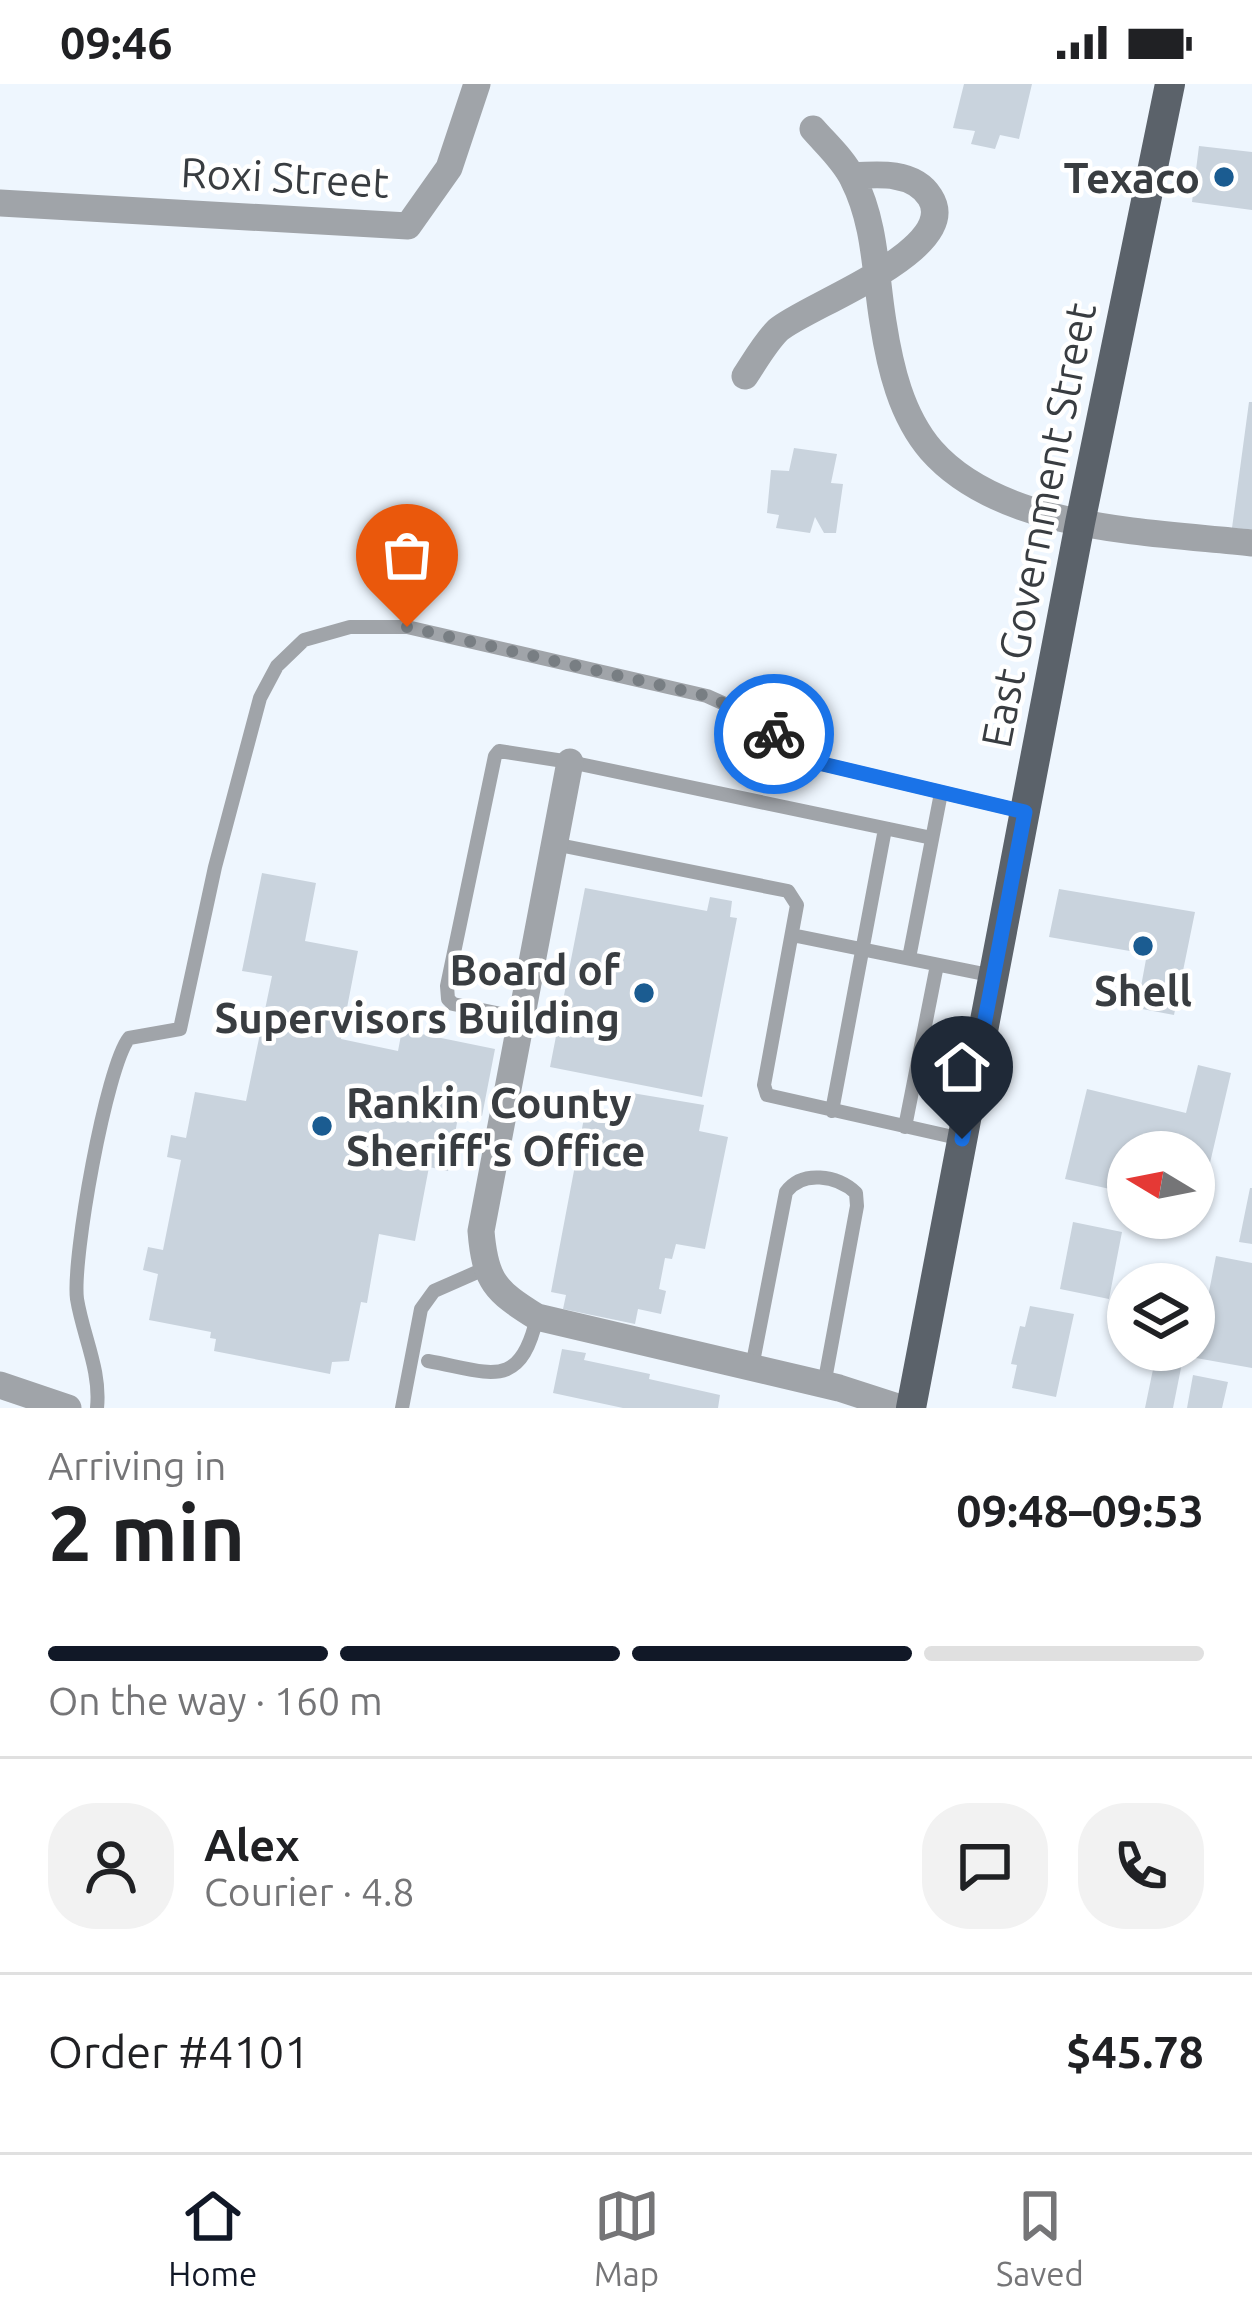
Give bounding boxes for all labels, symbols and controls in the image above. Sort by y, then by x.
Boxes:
text: 09:46 [60,17,173,68]
street label: Roxi Street [180,148,390,206]
place label: Texaco [1064,154,1200,201]
marker: Texaco [1211,164,1237,190]
street label: East Government Street [972,299,1104,751]
pin [356,504,458,627]
icon: bag [374,522,440,588]
courier [714,674,834,794]
icon: bike [741,701,807,767]
marker: Shell [1130,933,1156,959]
place label: Board of Supervisors Building [215,946,621,1041]
place label: Shell [1094,967,1192,1014]
marker: Board of Supervisors Building [631,980,657,1006]
pin [911,1016,1013,1139]
icon: home [929,1034,995,1100]
place label: Rankin County Sheriff's Office [346,1079,645,1174]
marker: Rankin County Sheriff's Office [309,1113,335,1139]
north arrow [1107,1131,1215,1239]
map controls [1107,1131,1215,1371]
button: layers [1107,1263,1215,1371]
text: Arriving in [48,1444,226,1487]
text: 09:48–09:53 [956,1485,1204,1536]
text: 2 min [48,1488,245,1576]
text: On the way · 160 m [48,1679,383,1722]
button: person [48,1803,174,1929]
button: chat [922,1803,1048,1929]
button: phone [1078,1803,1204,1929]
text: Alex [204,1819,300,1870]
text: Courier · 4.8 [204,1870,415,1913]
text: Order #4101 [48,2026,310,2077]
text: $45.78 [1066,2026,1204,2077]
tab: Home [168,2183,257,2292]
tab: Map [594,2183,660,2292]
tab: Saved [996,2183,1084,2292]

